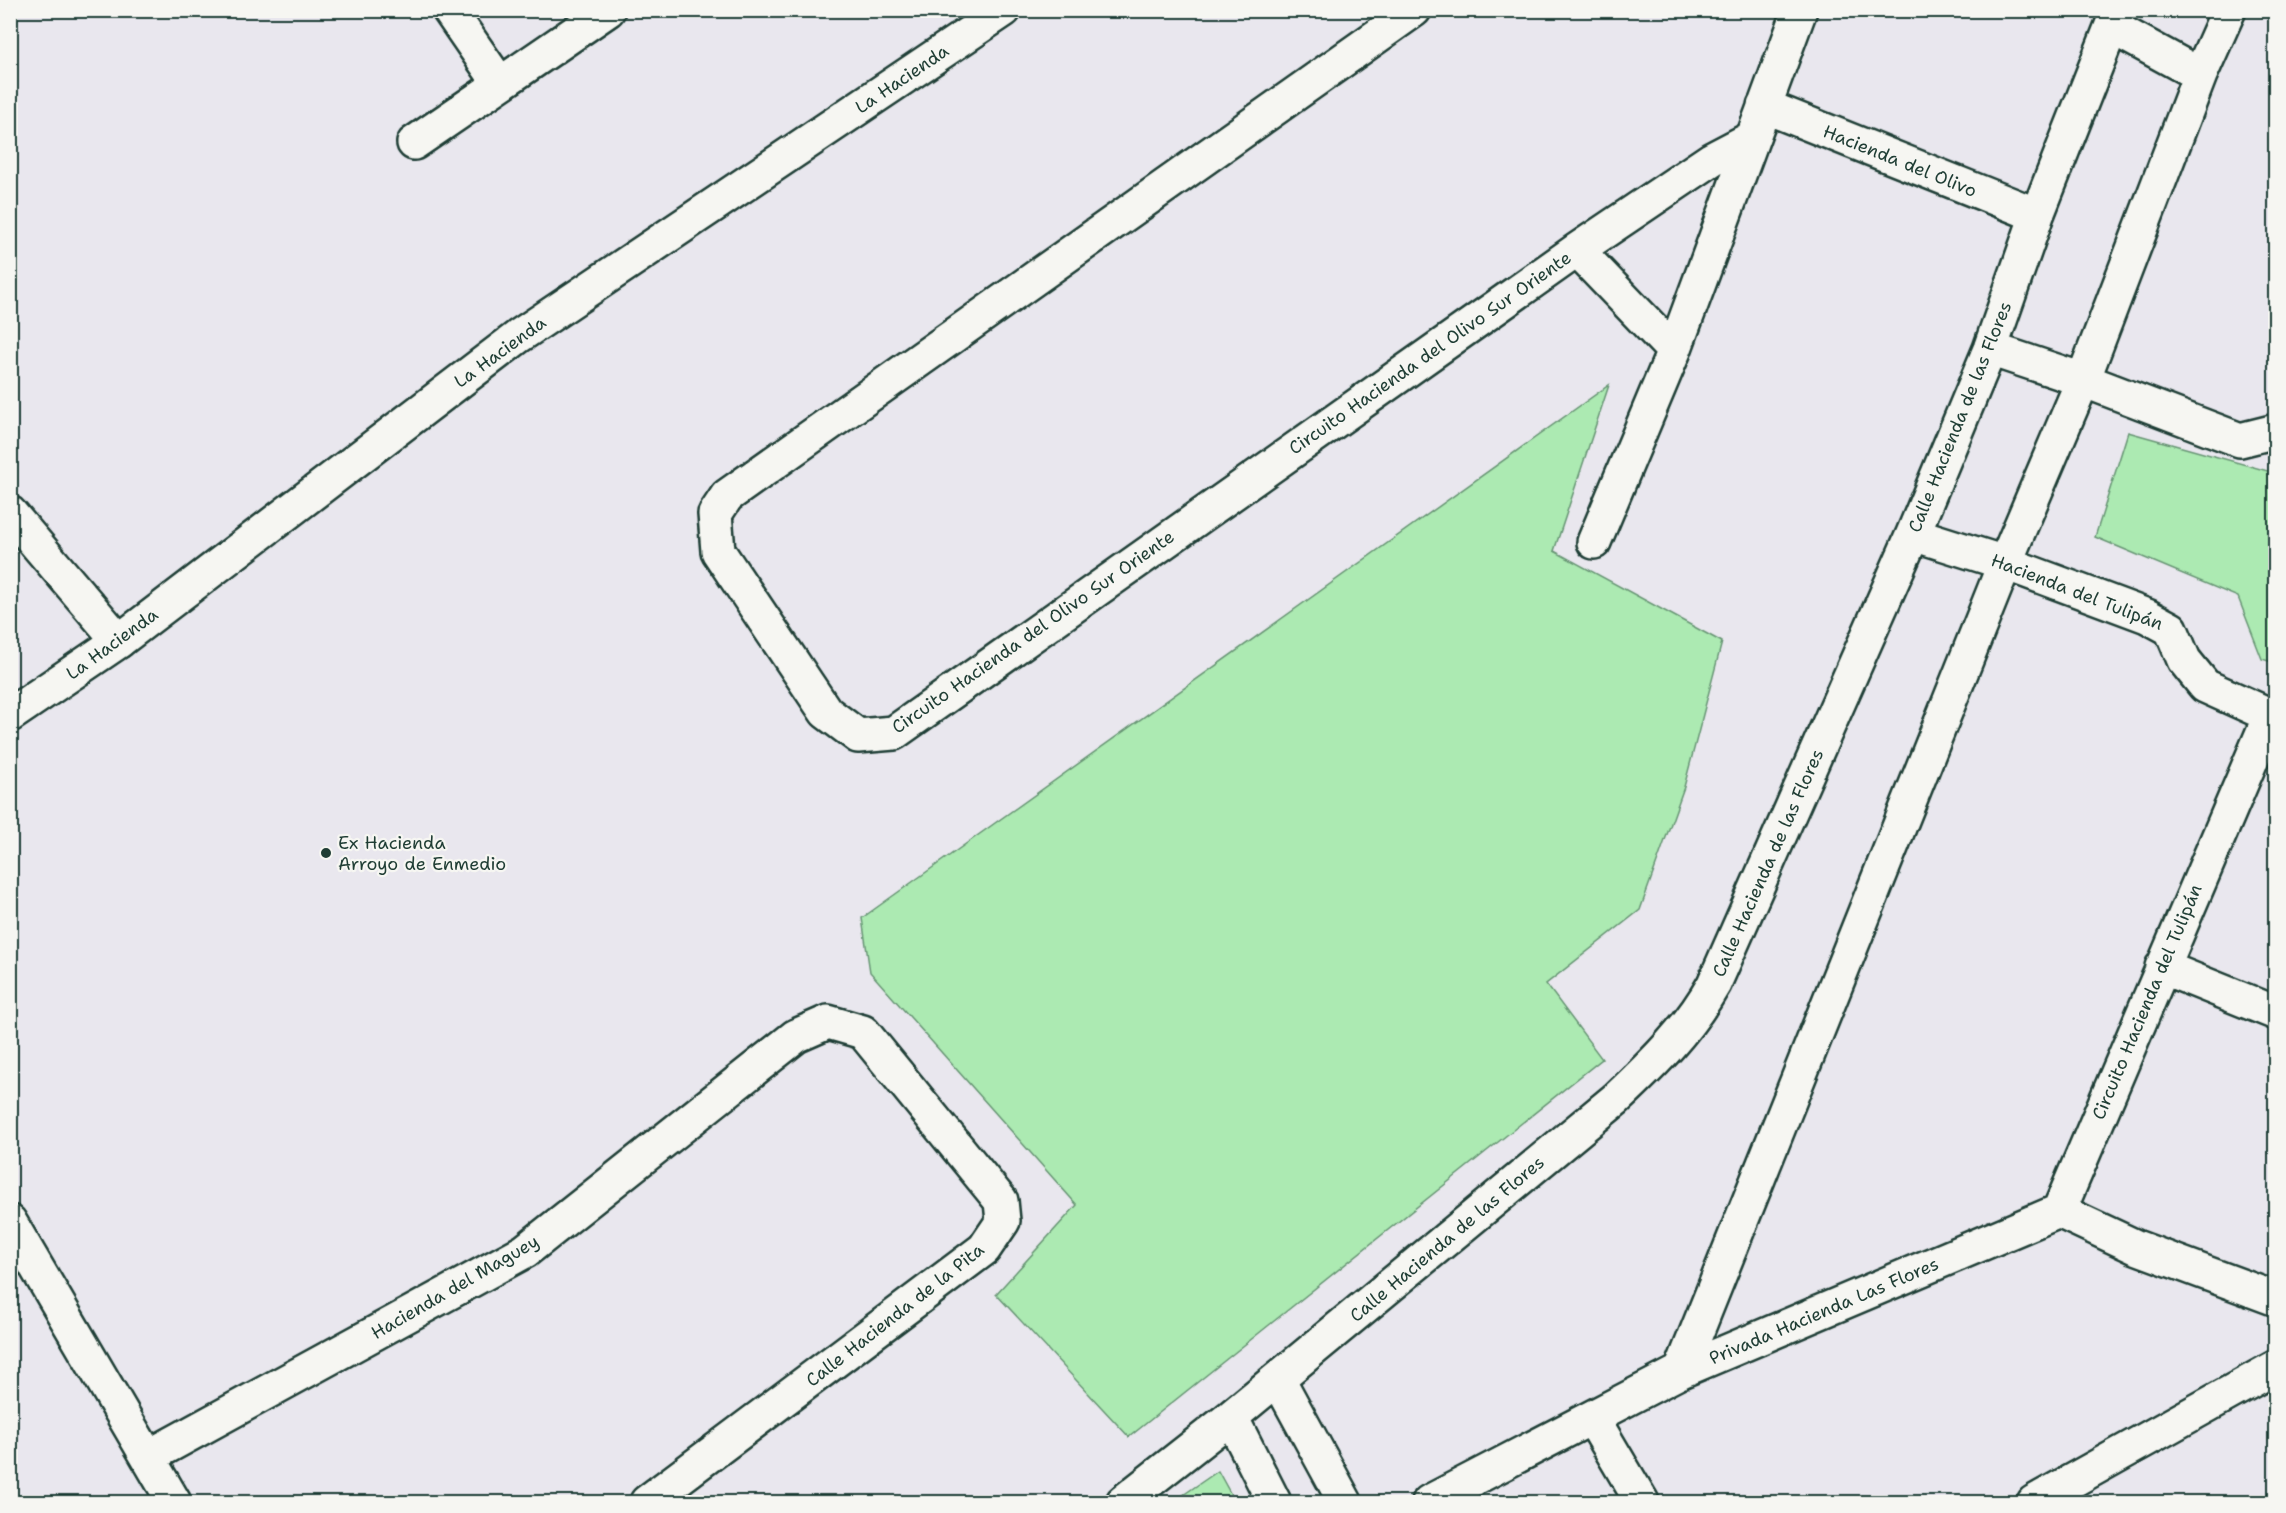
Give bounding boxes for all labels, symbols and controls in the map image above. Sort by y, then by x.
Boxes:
street label: La Hacienda [851,39,953,119]
street label: Hacienda del Olivo [1820,119,1980,203]
street label: Circuito Hacienda del Olivo Sur Oriente [1284,246,1576,460]
street label: Calle Hacienda de las Flores [1903,298,2017,536]
street label: La Hacienda [449,311,551,393]
street label: Circuito Hacienda del Olivo Sur Oriente [887,525,1179,739]
street label: Hacienda del Tulipán [1988,548,2166,636]
street label: La Hacienda [61,603,163,685]
street label: Calle Hacienda de las Flores [1707,745,1829,981]
place label: Ex Hacienda Arroyo de Enmedio [338,831,506,876]
marker: Ex Hacienda Arroyo de Enmedio [319,846,333,860]
street label: Circuito Hacienda del Tulipán [2086,881,2208,1123]
street label: Calle Hacienda de las Flores [1345,1150,1549,1328]
street label: Hacienda del Maguey [367,1229,543,1345]
street label: Calle Hacienda de la Pita [801,1238,989,1392]
street label: Privada Hacienda Las Flores [1706,1252,1942,1370]

